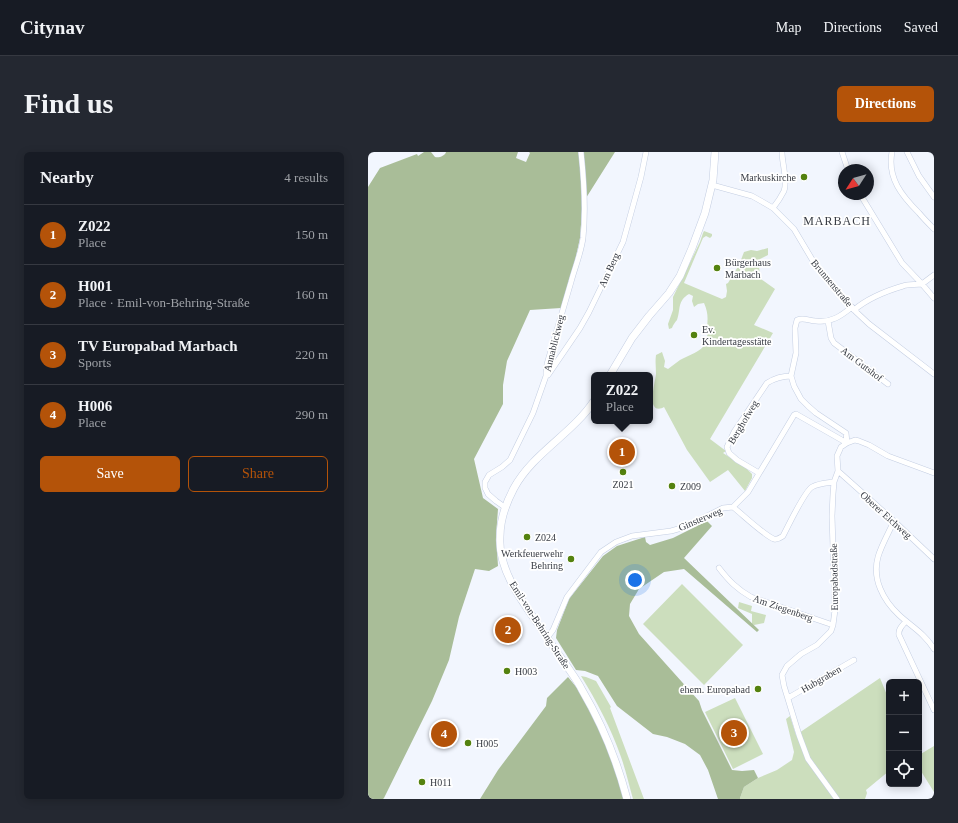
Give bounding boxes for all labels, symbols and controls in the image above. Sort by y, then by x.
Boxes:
text: Citynav [20,17,84,38]
text: Map [776,20,801,35]
text: Directions [823,20,882,35]
text: Saved [904,20,938,35]
button: Directions [837,86,934,122]
text: Find us [24,88,114,119]
north arrow [838,164,874,200]
text: Nearby [40,168,94,187]
text: 4 results [284,170,328,185]
place label: Markuskirche [740,172,797,183]
marker: Markuskirche [799,172,809,182]
district label: MARBACH [803,214,871,228]
text: Z022 [78,218,111,234]
text: 1 [50,227,56,242]
text: 150 m [295,227,328,242]
text: Place [78,235,106,250]
street label: Am Berg [596,251,622,289]
place label: Bürgerhaus Marbach [725,257,771,280]
street label: Brunnenstraße [809,257,855,309]
marker: Bürgerhaus Marbach [712,263,722,273]
text: H001 [78,278,112,294]
text: 2 [50,287,56,302]
text: 160 m [295,287,328,302]
text: Place · Emil-von-Behring-Straße [78,295,250,310]
street label: Annablickweg [542,313,566,373]
place label: Ev. Kindertagesstätte [702,324,772,347]
marker: Ev. Kindertagesstätte [689,330,699,340]
text: TV Europabad Marbach [78,338,238,354]
street label: Am Gutshof [839,345,886,384]
text: 3 [50,347,56,362]
text: 220 m [295,347,328,362]
text: Sports [78,355,111,370]
popup [591,372,653,424]
text: Z022 [606,382,638,398]
text: H006 [78,398,112,414]
street label: Berghofweg [726,398,760,446]
text: Place [606,399,634,414]
text: 4 [50,407,56,422]
text: 290 m [295,407,328,422]
text: Place [78,415,106,430]
pin: 1 [609,437,635,467]
button: Save [40,456,180,492]
button: Share [188,456,328,492]
marker: Z021 [618,467,628,477]
place label: Z021 [612,479,634,490]
marker: Z009 [667,481,677,491]
place label: Z009 [680,481,701,492]
street label: Oberer Eichweg [858,489,914,541]
street label: Ginsterweg [677,505,723,533]
marker: Z024 [522,532,532,542]
place label: Z024 [535,532,556,543]
street label: Europabadstraße [828,543,840,611]
place label: Werkfeuerwehr Behring [501,548,564,571]
marker: Werkfeuerwehr Behring [566,554,576,564]
your location [625,570,645,590]
street label: Emil-von-Behring-Straße [508,579,573,671]
street label: Am Ziegenberg [751,593,815,623]
pin: 2 [495,615,521,645]
street label: Hubgraben [799,663,843,695]
marker: H003 [502,666,512,676]
place label: H003 [515,666,537,677]
map controls [886,679,922,787]
button: + [886,679,922,715]
place label: ehem. Europabad [680,684,750,695]
marker: ehem. Europabad [753,684,763,694]
button: − [886,715,922,751]
pin: 3 [721,718,747,748]
pin: 4 [431,719,457,749]
marker: H005 [463,738,473,748]
place label: H005 [476,738,498,749]
button: locate [886,751,922,787]
marker: H011 [417,777,427,787]
place label: H011 [430,777,452,788]

